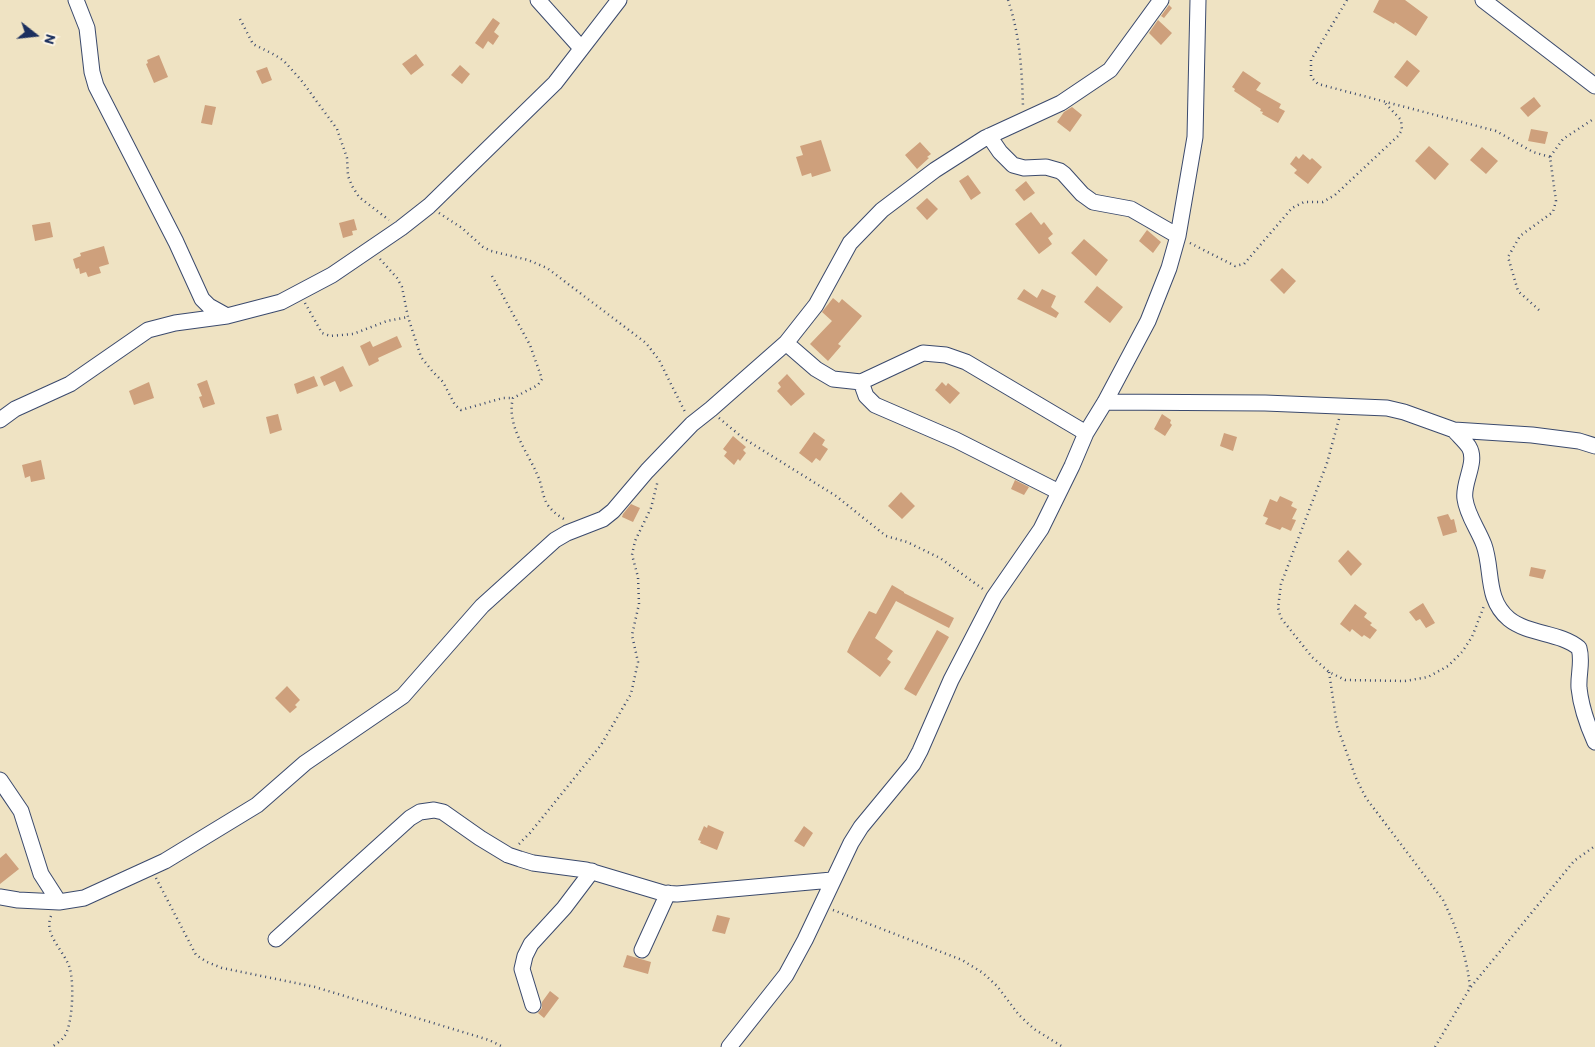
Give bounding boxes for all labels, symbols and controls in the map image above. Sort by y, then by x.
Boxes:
north arrow [10,10,60,60]
text: N [40,32,59,46]

